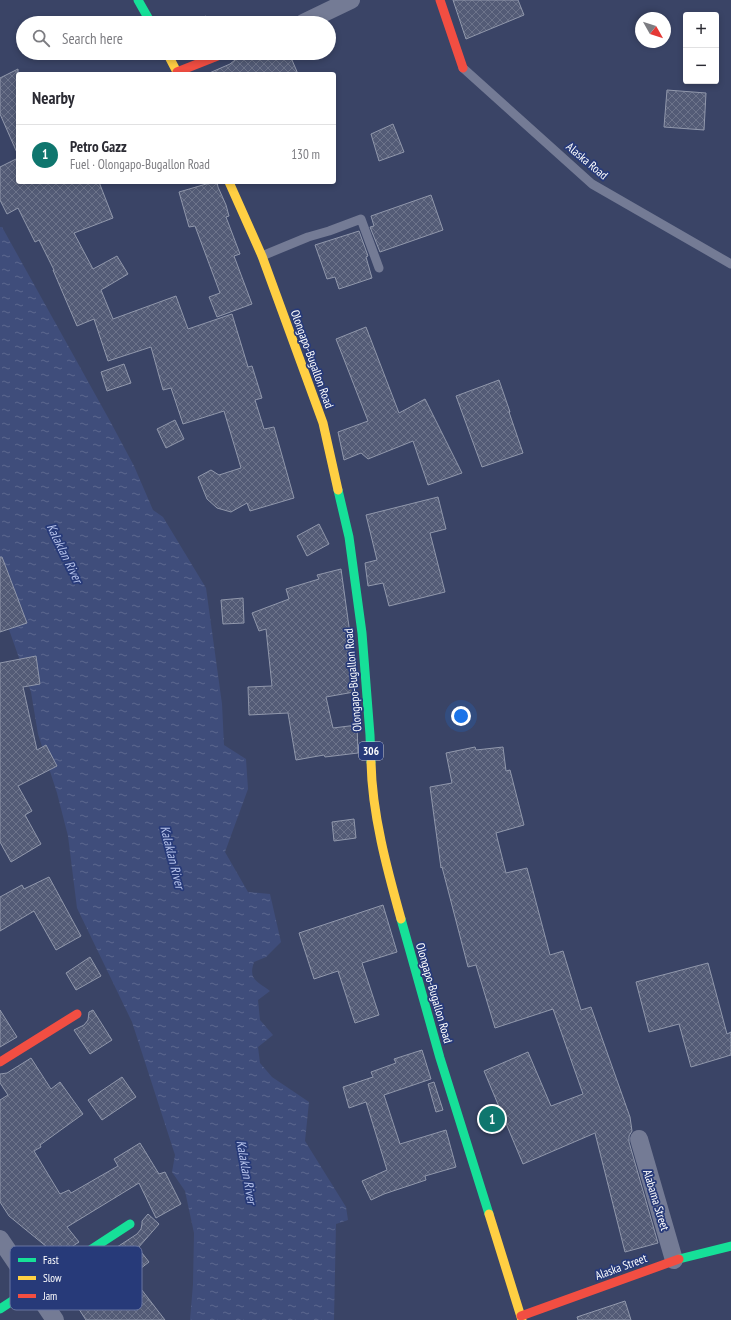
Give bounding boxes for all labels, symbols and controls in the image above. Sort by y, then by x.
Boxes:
north arrow [635,12,671,48]
map controls [683,12,719,84]
button: + [683,12,719,48]
search box [16,16,336,60]
icon: search [30,27,52,49]
text: Search here [62,29,123,48]
button: − [683,48,719,84]
text: Nearby [32,87,75,109]
text: Petro Gazz [70,137,127,156]
street label: Alaska Road [563,139,611,182]
text: 1 [42,146,48,163]
text: 130 m [291,146,320,163]
text: Fuel · Olongapo-Bugallon Road [70,156,210,173]
street label: Olongapo-Bugallon Road [288,308,337,410]
water label: Kalaklan River [43,521,87,588]
street label: Olongapo-Bugallon Road [341,628,364,732]
your location [451,706,471,726]
road number: 306 [359,742,383,760]
water label: Kalaklan River [156,824,189,893]
street label: Olongapo-Bugallon Road [413,941,456,1045]
pin: 1 [479,1104,505,1134]
water label: Kalaklan River [233,1139,261,1208]
street label: Alabama Street [640,1167,673,1233]
legend [10,1246,142,1310]
street label: Alaska Street [593,1250,650,1283]
text: Fast [43,1253,59,1267]
text: Slow [43,1271,62,1285]
text: Jam [42,1289,57,1303]

